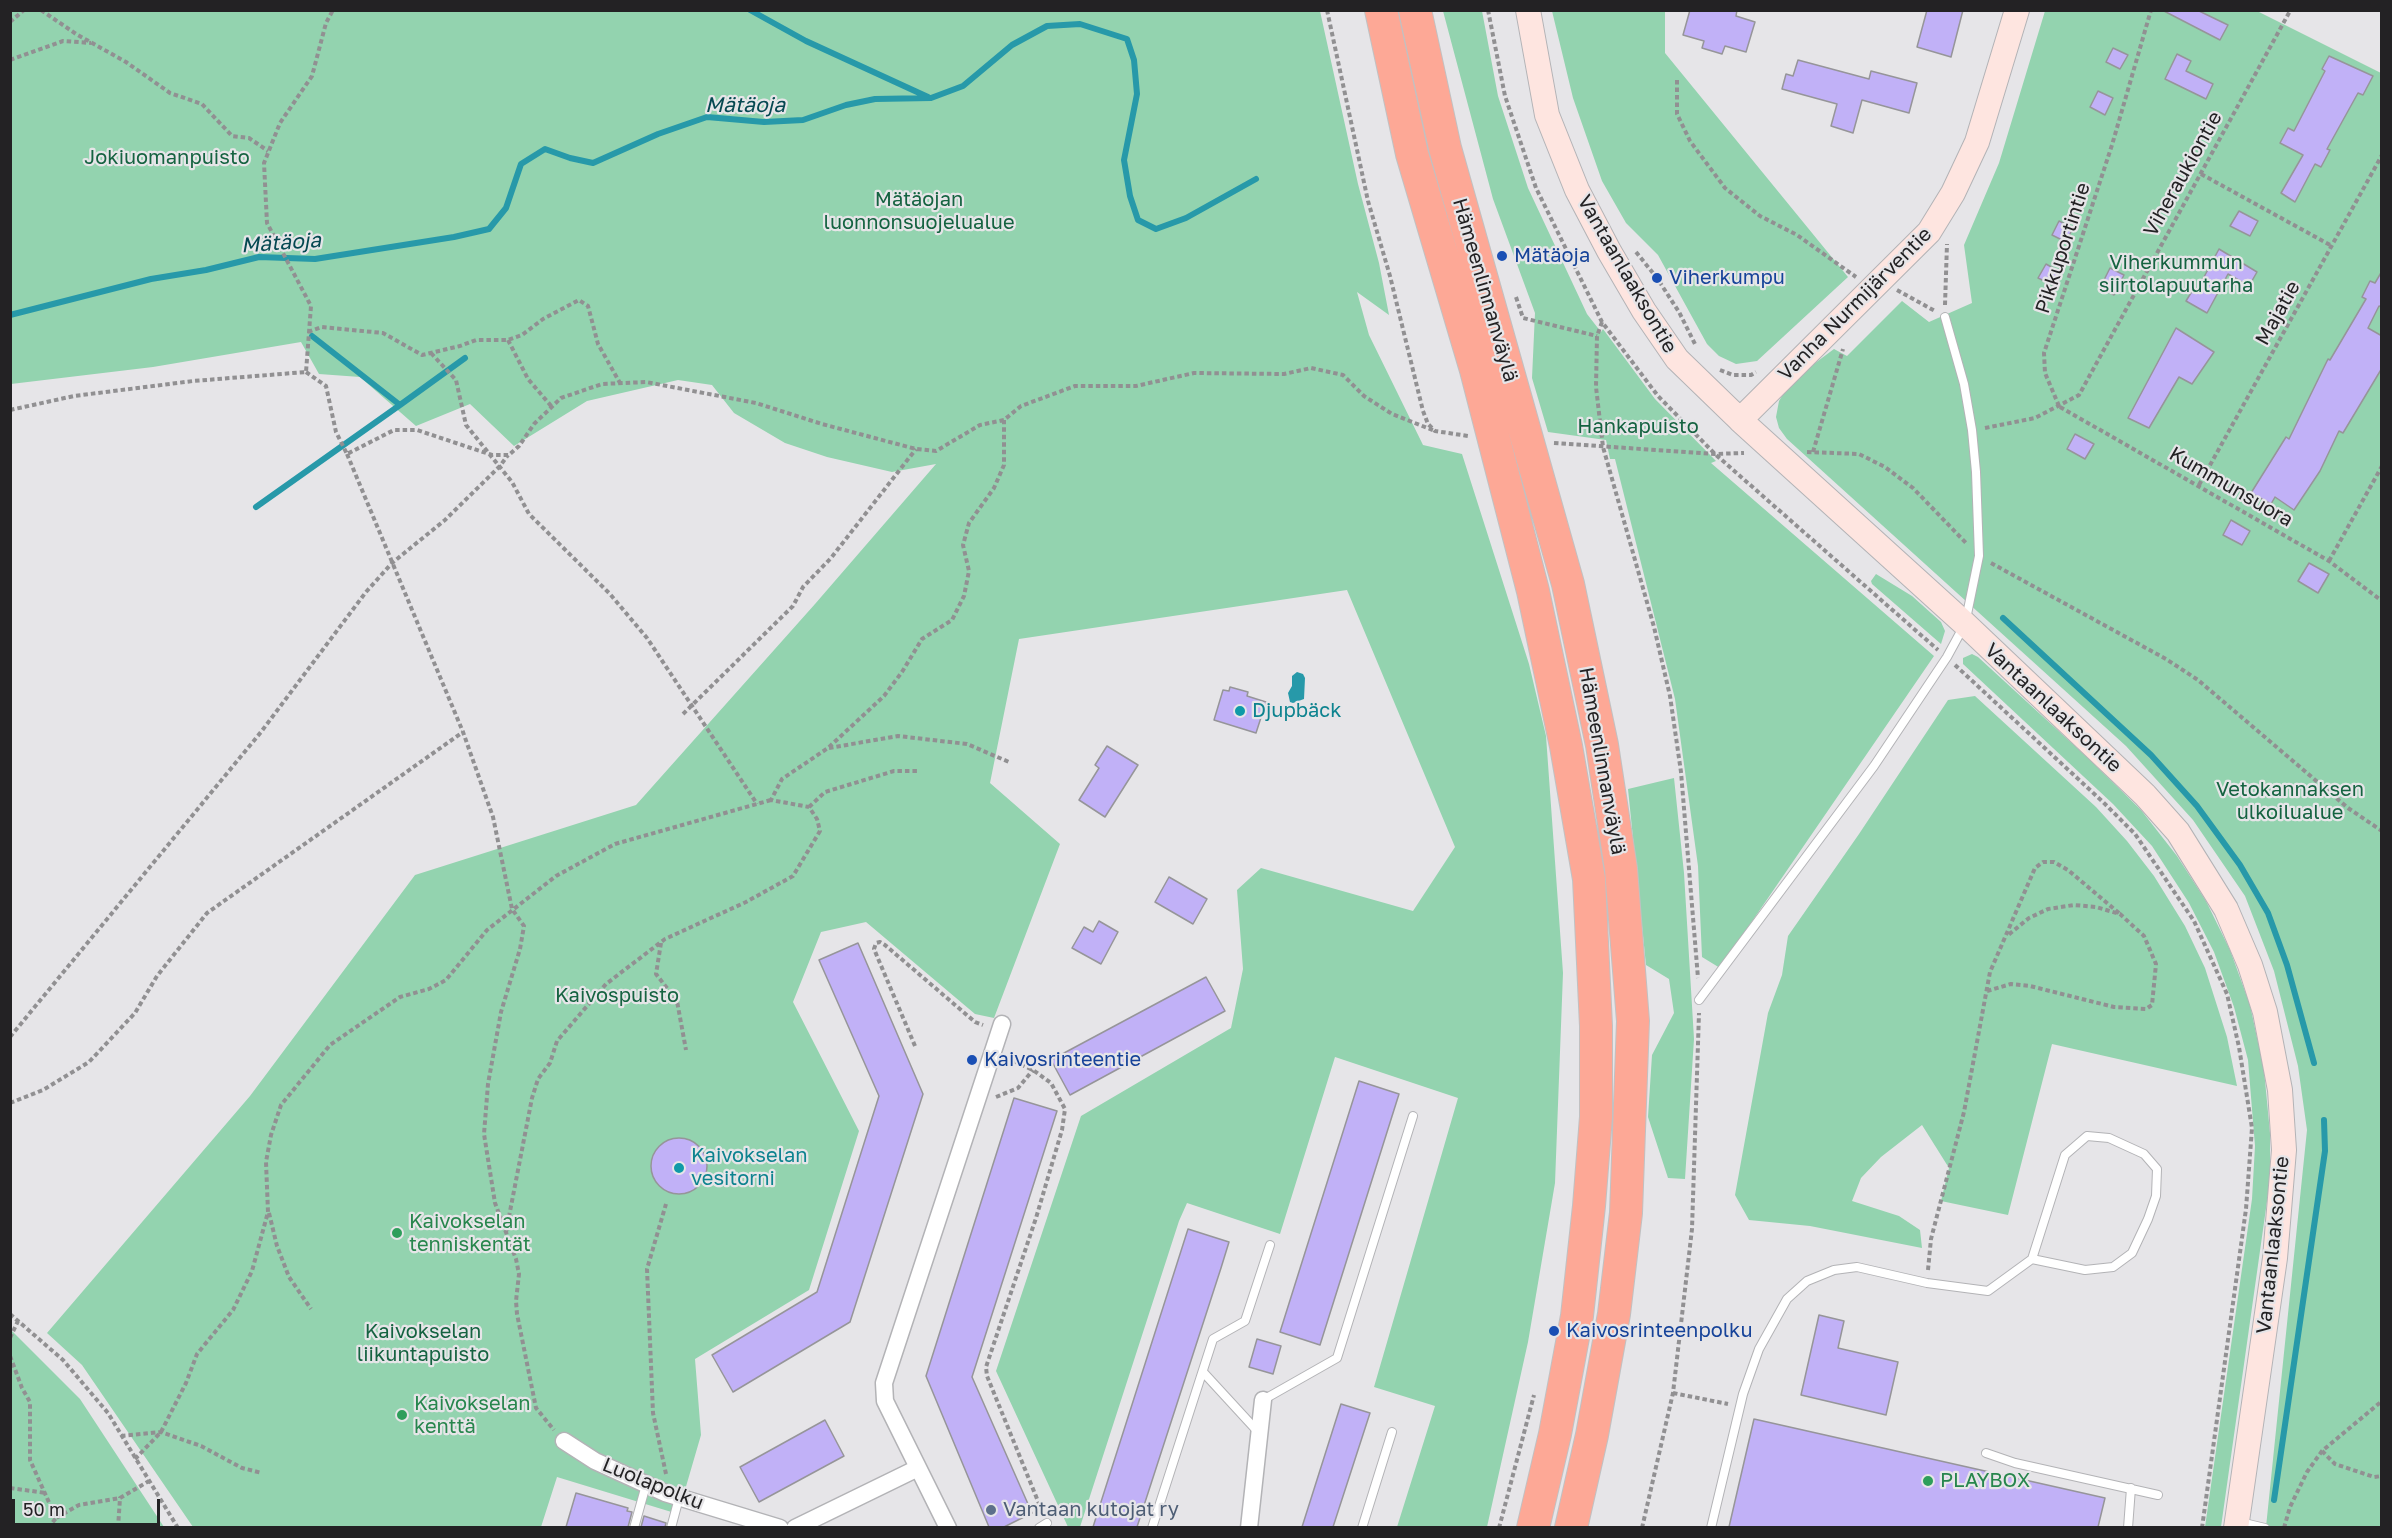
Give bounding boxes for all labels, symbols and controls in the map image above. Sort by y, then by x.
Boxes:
water label: Mätäoja [705,92,785,118]
street label: Viheraukiontie [2139,107,2227,241]
park label: Jokiuomanpuisto [84,146,250,170]
street label: Pikkuportintie [2031,180,2095,316]
park label: Mätäojan luonnonsuojelualue [824,188,1014,235]
street label: Vantaanlaaksontie [1572,191,1682,357]
street label: Hämeenlinnanväylä [1447,195,1523,385]
street label: Vanha Nurmijärventie [1773,222,1937,386]
water label: Mätäoja [240,228,322,258]
place label: Mätäoja [1514,244,1590,268]
marker: Mätäoja [1495,249,1509,263]
park label: Viherkummun siirtolapuutarha [2099,251,2253,298]
place label: Viherkumpu [1669,266,1785,290]
marker: Viherkumpu [1650,271,1664,285]
street label: Majatie [2251,277,2305,349]
park label: Hankapuisto [1577,415,1699,439]
street label: Kummunsuora [2165,442,2297,532]
street label: Vantaanlaaksontie [1980,638,2126,778]
street label: Hämeenlinnanväylä [1574,665,1630,857]
place label: Djupbäck [1252,699,1342,723]
marker: Djupbäck [1233,704,1247,718]
park label: Vetokannaksen ulkoilualue [2216,778,2364,825]
park label: Kaivospuisto [555,984,679,1008]
place label: Kaivosrinteentie [984,1048,1141,1072]
marker: Kaivosrinteentie [965,1053,979,1067]
place label: Kaivokselan vesitorni [691,1144,808,1191]
street label: Vantaanlaaksontie [2252,1155,2294,1335]
marker: Kaivokselan vesitorni [672,1161,686,1175]
place label: Kaivokselan tenniskentät [409,1210,531,1257]
marker: Kaivokselan tenniskentät [390,1226,404,1240]
place label: Kaivosrinteenpolku [1566,1319,1753,1343]
park label: Kaivokselan liikuntapuisto [357,1320,489,1367]
marker: Kaivosrinteenpolku [1547,1324,1561,1338]
place label: Kaivokselan kenttä [414,1392,531,1439]
marker: Kaivokselan kenttä [395,1408,409,1422]
street label: Luolapolku [599,1453,707,1515]
place label: PLAYBOX [1940,1469,2030,1493]
marker: PLAYBOX [1921,1474,1935,1488]
scale bar [15,1487,164,1525]
text: 50 m [23,1498,65,1520]
place label: Vantaan kutojat ry [1003,1498,1179,1522]
marker: Vantaan kutojat ry [984,1503,998,1517]

